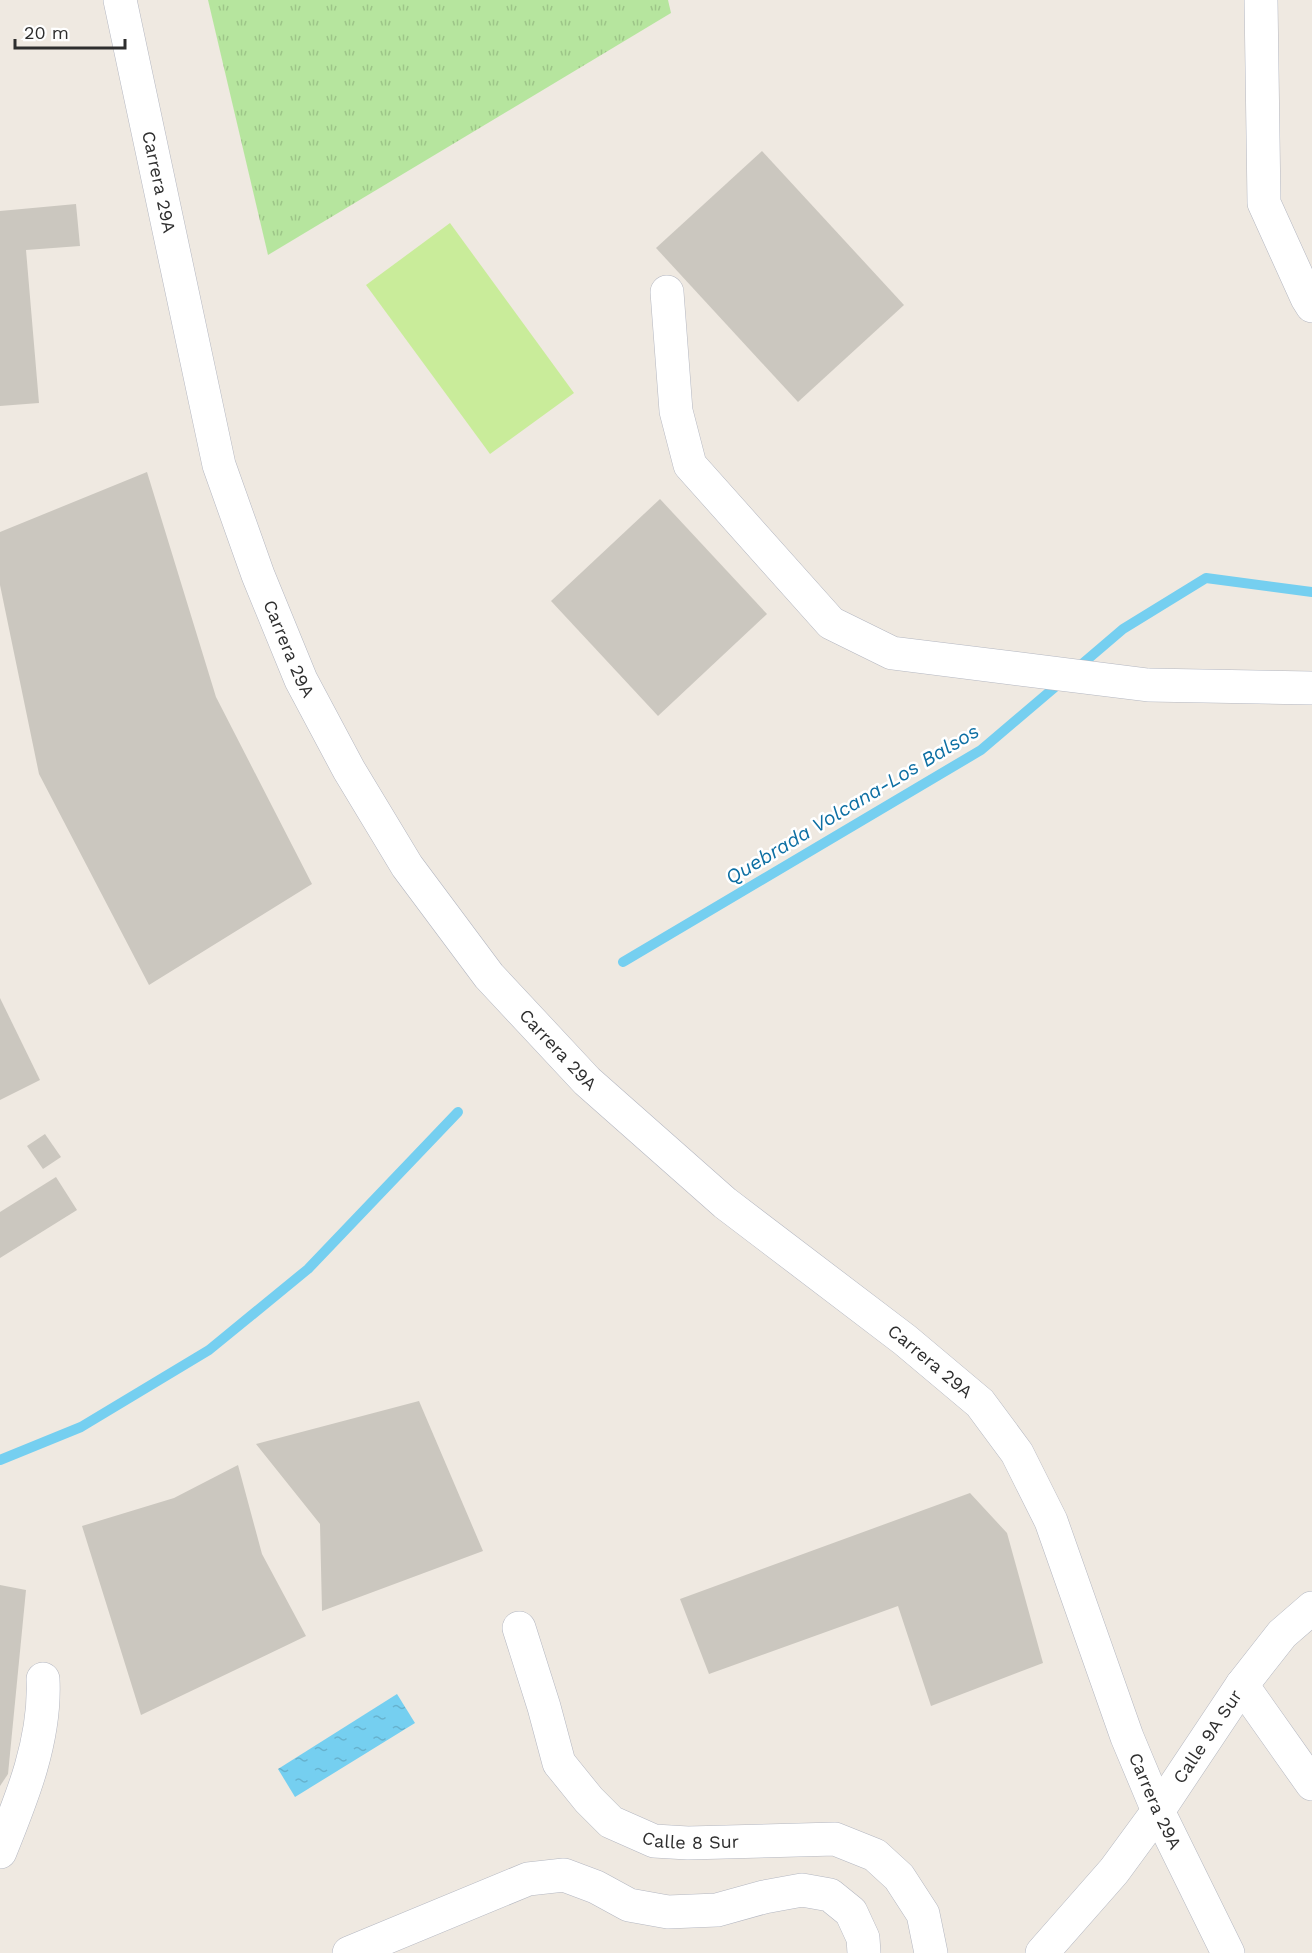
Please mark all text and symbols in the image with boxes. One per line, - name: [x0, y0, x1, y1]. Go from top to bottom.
- scale bar: [15, 12, 124, 50]
- text: 20 m: [24, 22, 69, 43]
- street label: Carrera 29A: [138, 129, 180, 235]
- street label: Carrera 29A: [259, 597, 319, 701]
- water label: Quebrada Volcana-Los Balsos: [721, 719, 983, 889]
- street label: Carrera 29A: [515, 1004, 601, 1095]
- street label: Carrera 29A: [884, 1320, 977, 1402]
- street label: Calle 9A Sur: [1168, 1685, 1246, 1787]
- street label: Carrera 29A: [1125, 1749, 1186, 1853]
- street label: Calle 8 Sur: [639, 1826, 739, 1853]

